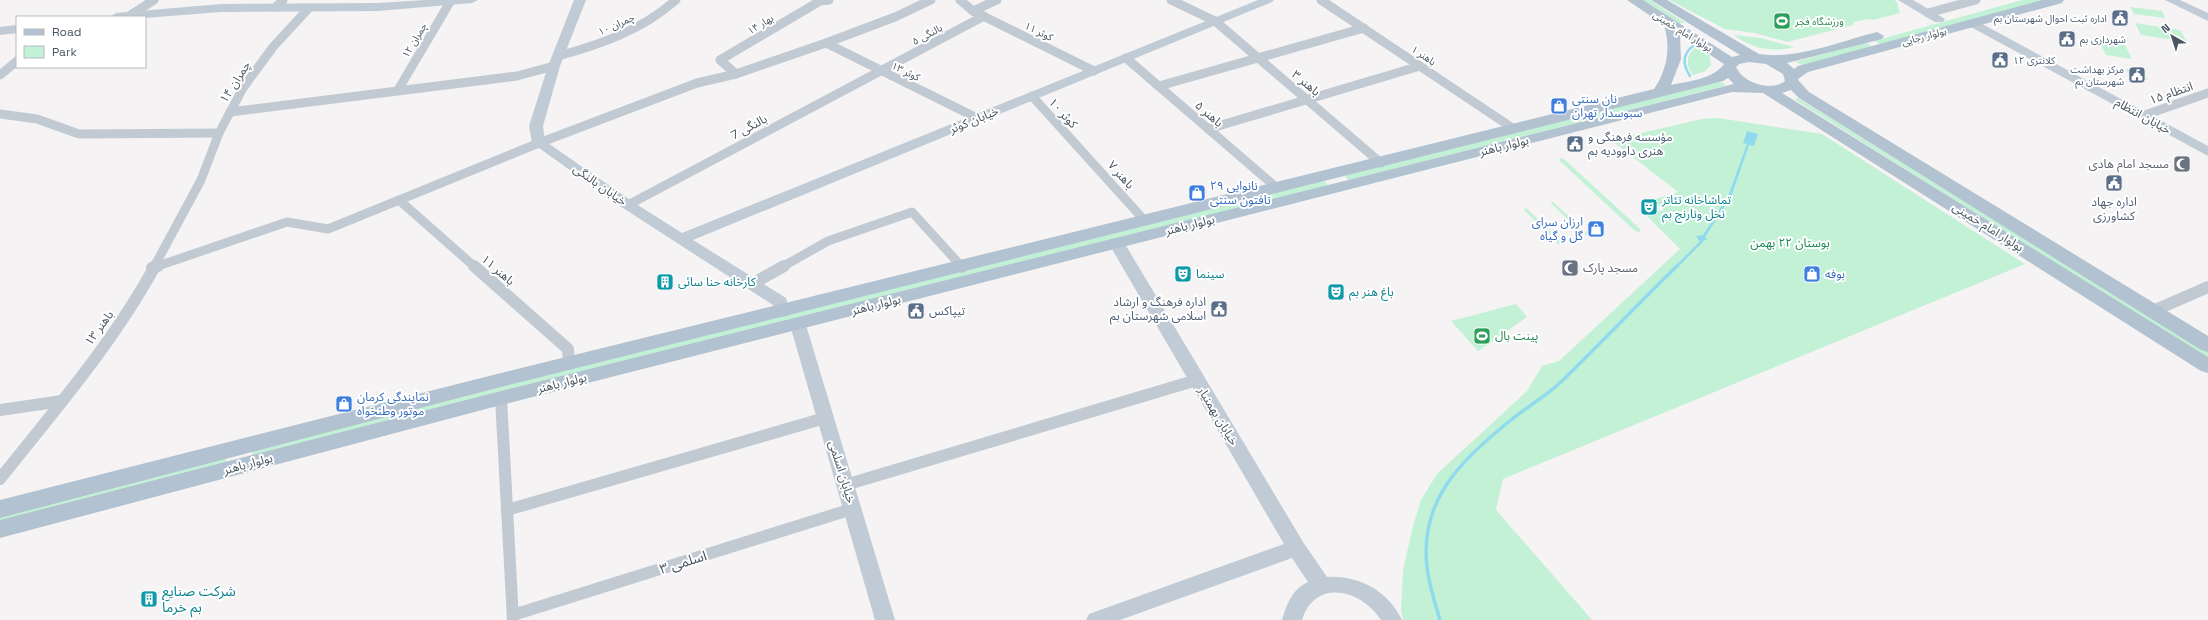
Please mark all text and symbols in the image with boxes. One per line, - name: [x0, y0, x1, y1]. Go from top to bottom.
- street label: بولوار امام خمینی: [1650, 8, 1715, 57]
- public building icon: اداره ثبت احوال شهرستان بم: [2110, 8, 2130, 28]
- street label: چمران ۱۰: [596, 11, 637, 38]
- street label: بهار ۱۴: [745, 11, 776, 37]
- sports icon: ورزشگاه فجر: [1772, 11, 1792, 31]
- place label: اداره ثبت احوال شهرستان بم: [1994, 12, 2107, 26]
- place label: ورزشگاه فجر: [1794, 15, 1844, 28]
- legend: [16, 16, 146, 68]
- north arrow: [2152, 16, 2192, 56]
- street label: کوثر ۱۱: [1023, 19, 1056, 44]
- street label: چمران ۱۲: [399, 20, 430, 60]
- text: N: [2158, 20, 2173, 36]
- street label: بالنگی ۵: [910, 21, 945, 48]
- text: Road: [52, 24, 81, 40]
- street label: بولوار رجایی: [1900, 24, 1948, 49]
- public building icon: شهرداری بم: [2057, 29, 2077, 49]
- place label: شهرداری بم: [2080, 33, 2126, 47]
- street label: باهنر ۱: [1409, 42, 1439, 69]
- text: Park: [52, 44, 77, 60]
- public building icon: کلانتری ۱۲: [1990, 50, 2010, 70]
- place label: کلانتری ۱۲: [2013, 54, 2056, 67]
- street label: چمران ۱۴: [216, 58, 254, 106]
- street label: کوثر ۱۳: [890, 59, 923, 84]
- place label: مرکز بهداشت شهرستان بم: [2070, 63, 2124, 89]
- public building icon: مرکز بهداشت شهرستان بم: [2127, 65, 2147, 85]
- street label: باهنر ۳: [1288, 66, 1324, 100]
- street label: انتظام ۱۵: [2147, 78, 2195, 109]
- place label: نان سنتی سبوسدار تهران: [1572, 91, 1643, 121]
- street label: کوثر ۱۰: [1045, 94, 1082, 132]
- street label: خیابان انتظام: [2112, 94, 2174, 139]
- shop icon: نان سنتی سبوسدار تهران: [1549, 96, 1569, 116]
- street label: باهنر ۵: [1192, 97, 1226, 131]
- street label: خیابان کوثر: [946, 103, 1001, 138]
- street label: بالنگی 7: [728, 111, 770, 143]
- place label: مؤسسه فرهنگی و هنری داوودیه بم: [1588, 129, 1673, 160]
- street label: بولوار باهنر: [1477, 132, 1530, 160]
- public building icon: مؤسسه فرهنگی و هنری داوودیه بم: [1565, 134, 1585, 154]
- mosque icon: مسجد امام هادی: [2172, 154, 2192, 174]
- place label: مسجد امام هادی: [2089, 156, 2169, 173]
- street label: باهنر ۷: [1104, 158, 1138, 192]
- street label: خیابان بالنگی: [570, 161, 630, 209]
- public building icon: اداره جهاد کشاورزی: [2104, 173, 2124, 193]
- place label: نانوایی ۲۹ تافتون سنتی: [1210, 178, 1271, 208]
- shop icon: نانوایی ۲۹ تافتون سنتی: [1187, 183, 1207, 203]
- place label: تماشاخانه تئاتر نخل ونارنج بم: [1661, 192, 1732, 223]
- place label: اداره جهاد کشاورزی: [2091, 194, 2137, 224]
- theatre icon: تماشاخانه تئاتر نخل ونارنج بم: [1639, 197, 1659, 217]
- street label: بولوار امام خمینی: [1949, 199, 2027, 256]
- street label: بولوار باهنر: [1163, 211, 1216, 239]
- place label: ارزان سرای گل و گیاه: [1532, 214, 1584, 244]
- shop icon: ارزان سرای گل و گیاه: [1586, 219, 1606, 239]
- park label: بوستان ۲۲ بهمن: [1750, 235, 1830, 251]
- street label: باهنر ۱۱: [478, 251, 518, 289]
- mosque icon: مسجد پارک: [1560, 258, 1580, 278]
- place label: مسجد پارک: [1583, 260, 1638, 276]
- theatre icon: سینما: [1173, 264, 1193, 284]
- shop icon: بوفه: [1802, 264, 1822, 284]
- place label: سینما: [1196, 266, 1224, 282]
- place label: بوفه: [1825, 266, 1845, 282]
- building icon: کارخانه حنا سائی: [655, 272, 675, 292]
- place label: کارخانه حنا سائی: [678, 274, 757, 290]
- theatre icon: باغ هنر بم: [1326, 282, 1346, 302]
- place label: باغ هنر بم: [1349, 284, 1394, 301]
- street label: بولوار باهنر: [849, 291, 902, 319]
- place label: اداره فرهنگ و ارشاد اسلامی شهرستان بم: [1110, 294, 1206, 325]
- public building icon: اداره فرهنگ و ارشاد اسلامی شهرستان بم: [1209, 299, 1229, 319]
- public building icon: تیپاکس: [906, 301, 926, 321]
- place label: تیپاکس: [929, 303, 966, 319]
- street label: باهنر ۱۳: [81, 307, 117, 349]
- sports icon: پینت بال: [1472, 326, 1492, 346]
- place label: پینت بال: [1495, 328, 1538, 344]
- street label: بولوار باهنر: [535, 369, 588, 397]
- street label: خیابان بهمنیار: [1194, 383, 1242, 448]
- place label: نمایندگی کرمان موتور وطنخواه: [357, 389, 429, 419]
- shop icon: نمایندگی کرمان موتور وطنخواه: [334, 394, 354, 414]
- street label: خیابان اسلمی: [825, 439, 859, 505]
- street label: بولوار باهنر: [221, 450, 274, 479]
- street label: اسلمی ۳: [657, 546, 709, 578]
- place label: شرکت صنایع بم خرما: [162, 582, 236, 618]
- building icon: شرکت صنایع بم خرما: [139, 589, 159, 609]

